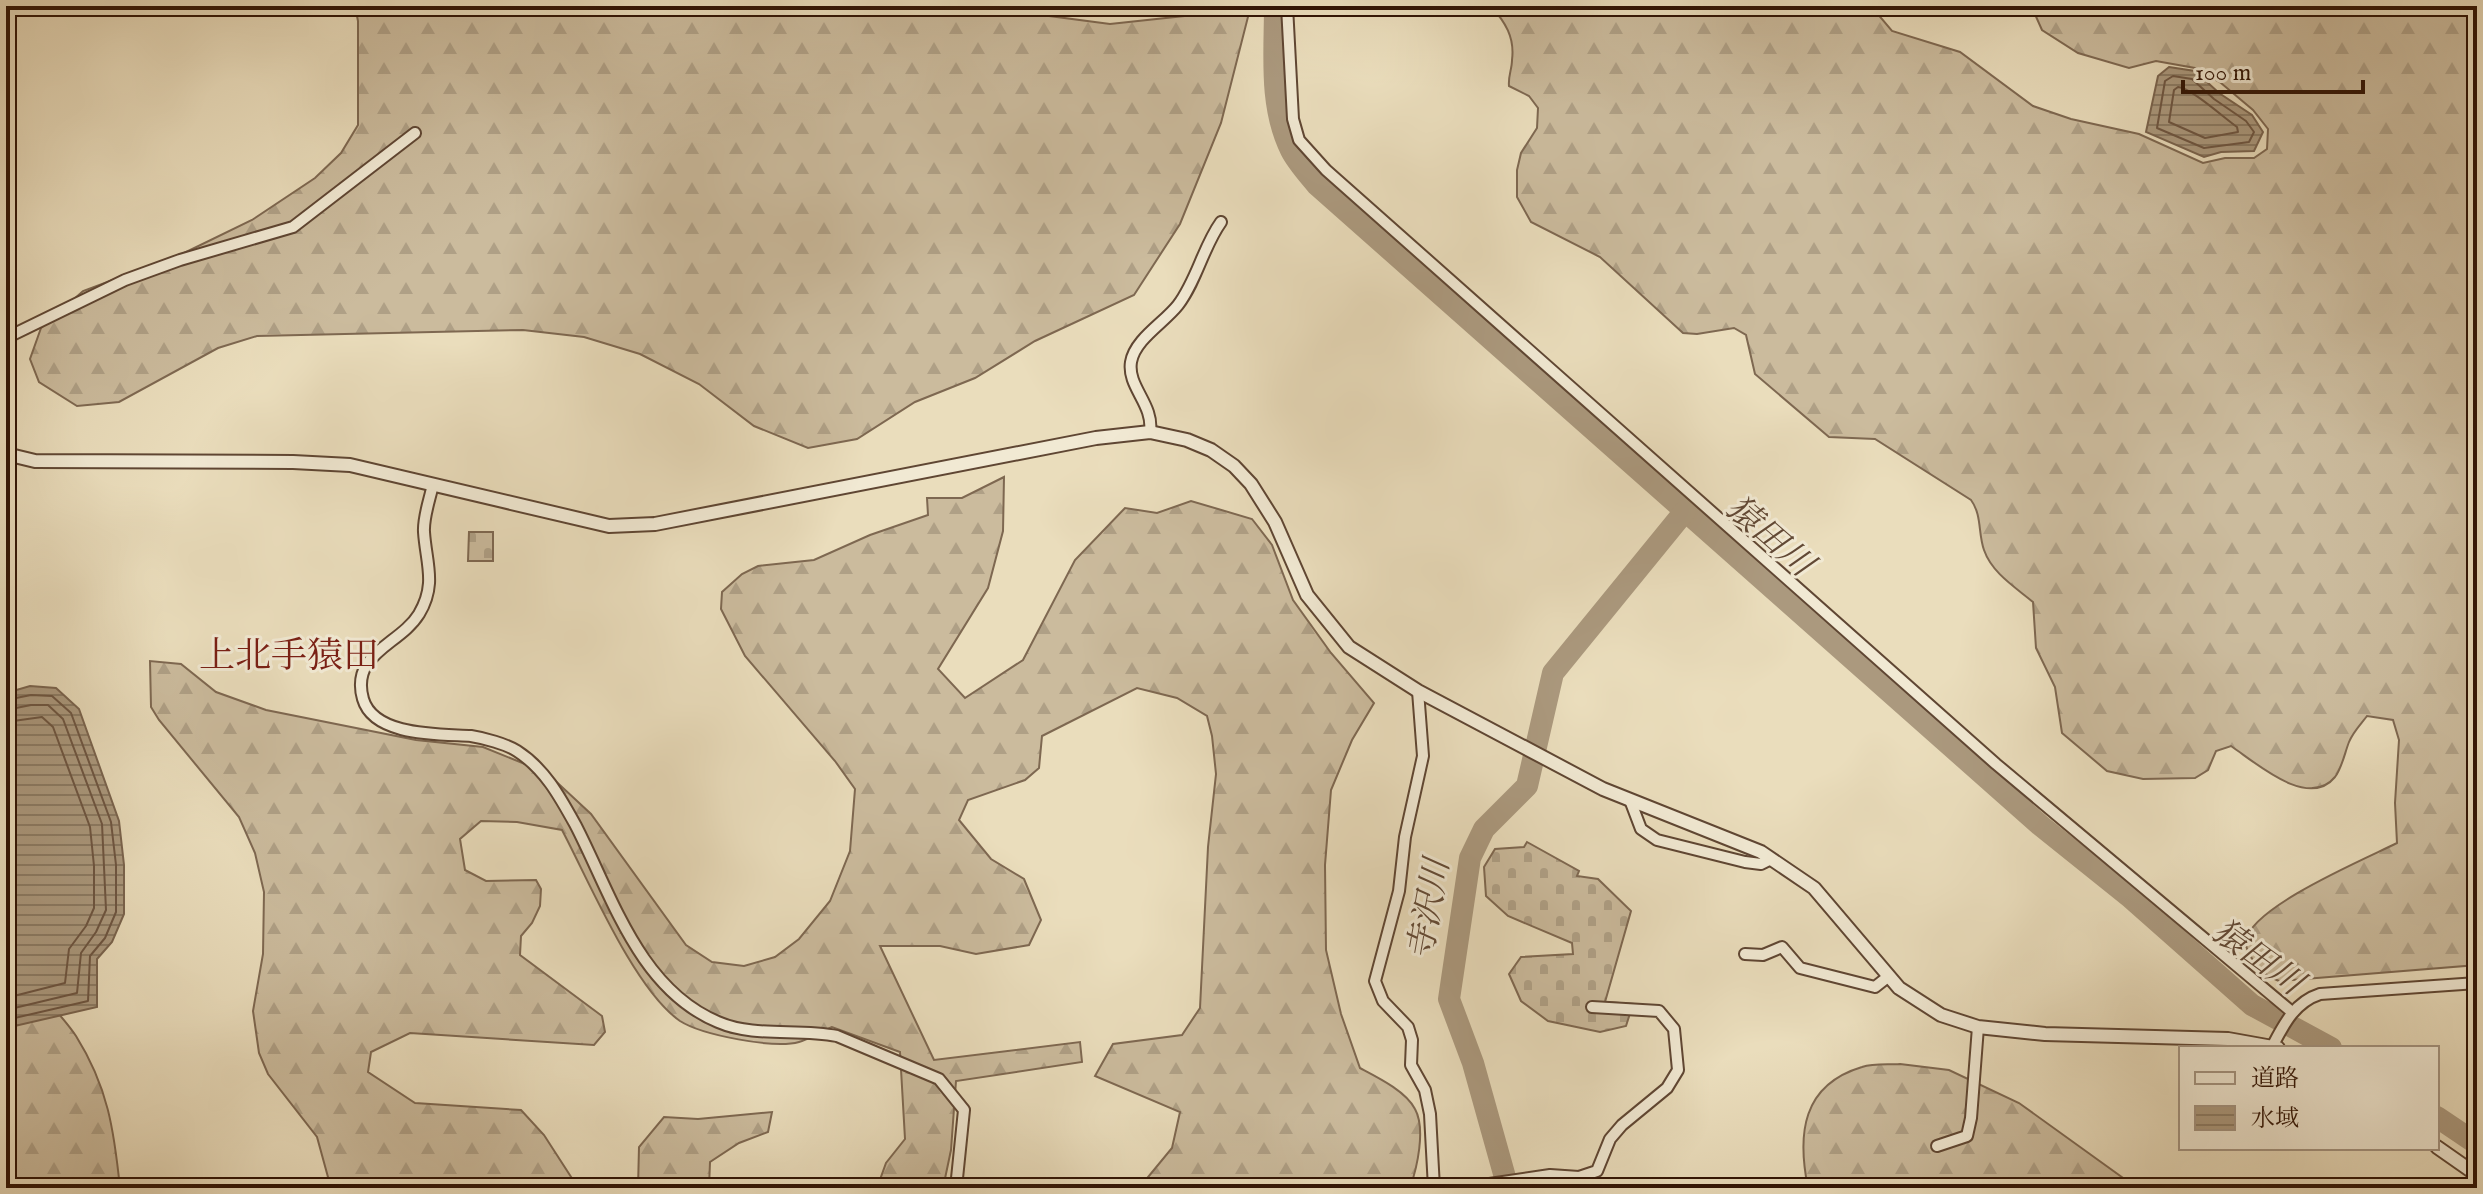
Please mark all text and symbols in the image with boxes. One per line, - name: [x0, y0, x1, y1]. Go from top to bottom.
- scale bar: [2183, 44, 2363, 94]
- text: 100 m: [2195, 58, 2251, 89]
- water label: 猿田川: [1716, 487, 1825, 589]
- district label: 上北手猿田: [199, 634, 379, 680]
- water label: 寺沢川: [1400, 852, 1461, 964]
- water label: 猿田川: [2203, 911, 2314, 1008]
- legend: [2179, 1046, 2439, 1150]
- text: 道路: [2251, 1064, 2299, 1095]
- text: 水域: [2251, 1104, 2299, 1135]

